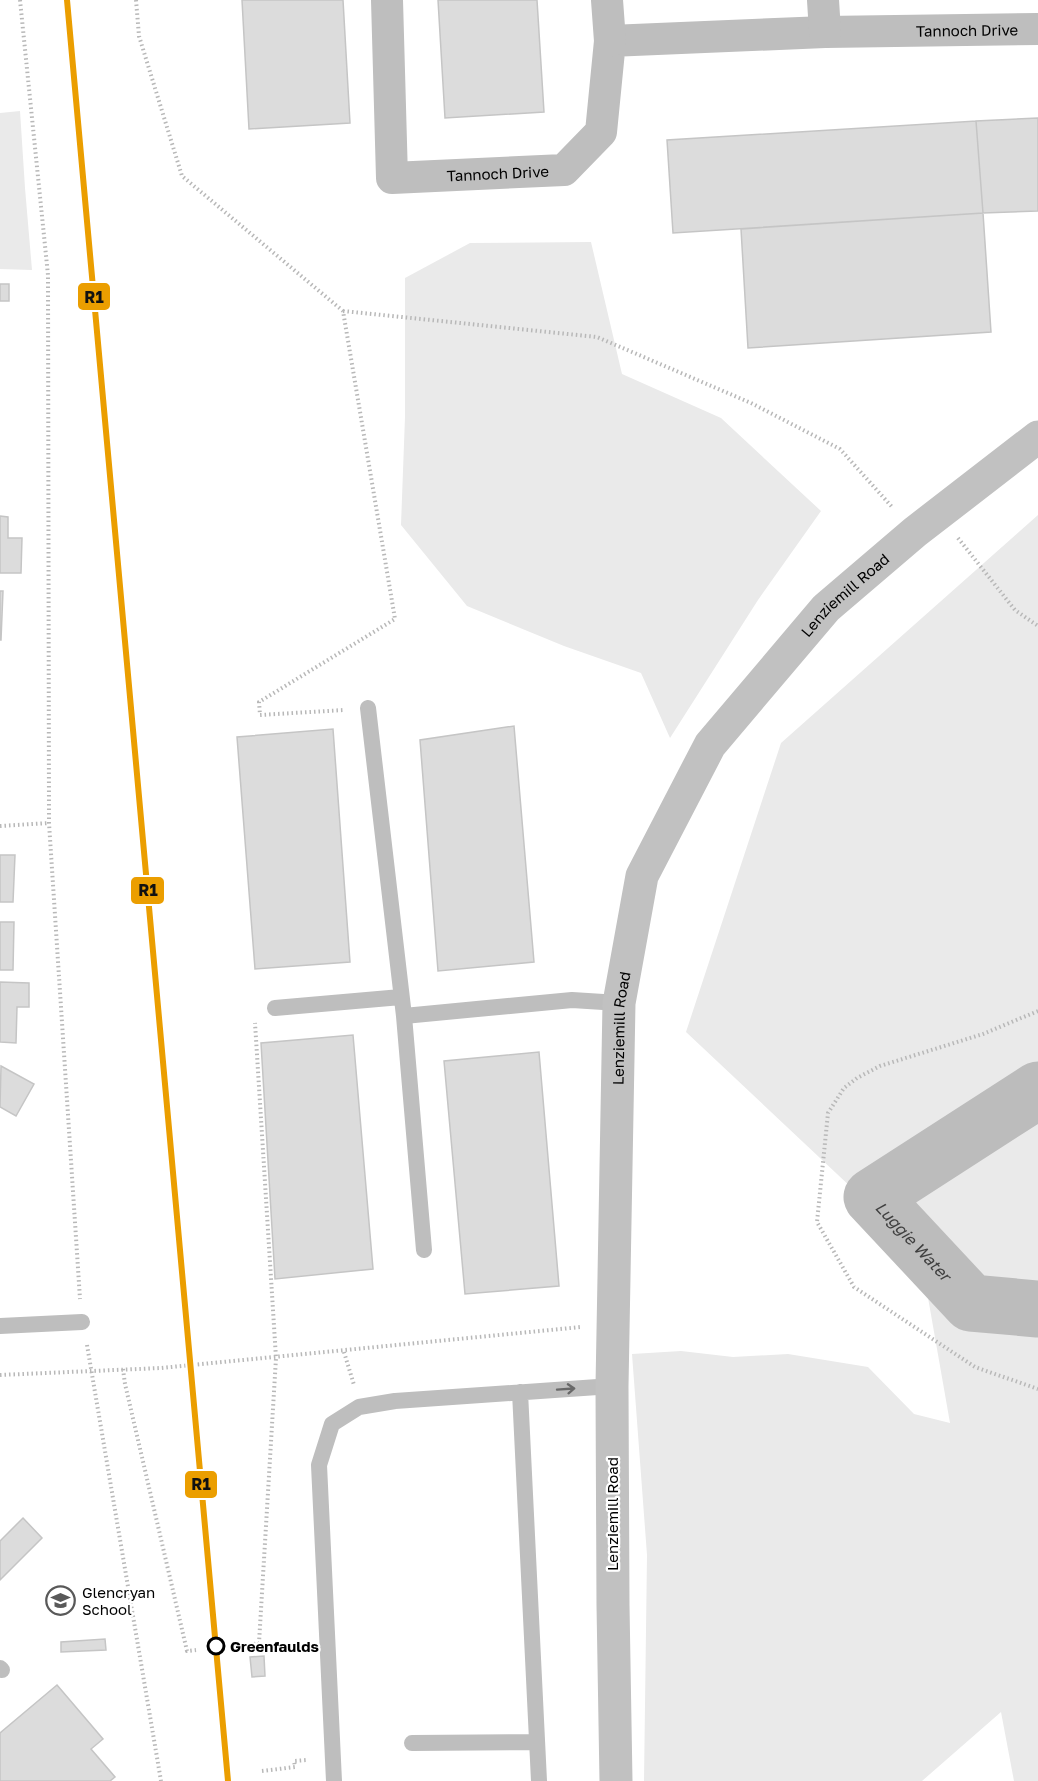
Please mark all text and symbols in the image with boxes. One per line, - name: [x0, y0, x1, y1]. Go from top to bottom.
- street label: Tannoch Drive: [916, 20, 1019, 40]
- street label: Tannoch Drive: [446, 162, 550, 184]
- line badge: R1: [77, 282, 111, 311]
- text: R1: [84, 287, 104, 307]
- street label: Lenziemill Road: [797, 549, 893, 640]
- line badge: R1: [130, 876, 165, 905]
- text: R1: [138, 880, 158, 900]
- street label: Lenziemill Road: [608, 970, 634, 1085]
- water label: Luggie Water: [871, 1197, 957, 1287]
- one-way arrow: [555, 1383, 575, 1394]
- street label: Lenziemill Road: [603, 1457, 621, 1571]
- line badge: R1: [184, 1470, 218, 1499]
- text: R1: [191, 1474, 211, 1494]
- place label: Glencryan School: [82, 1583, 155, 1618]
- school or university icon: Glencryan School: [45, 1585, 77, 1617]
- marker: Greenfaulds: [207, 1637, 225, 1655]
- place label: Greenfaulds: [230, 1637, 319, 1655]

